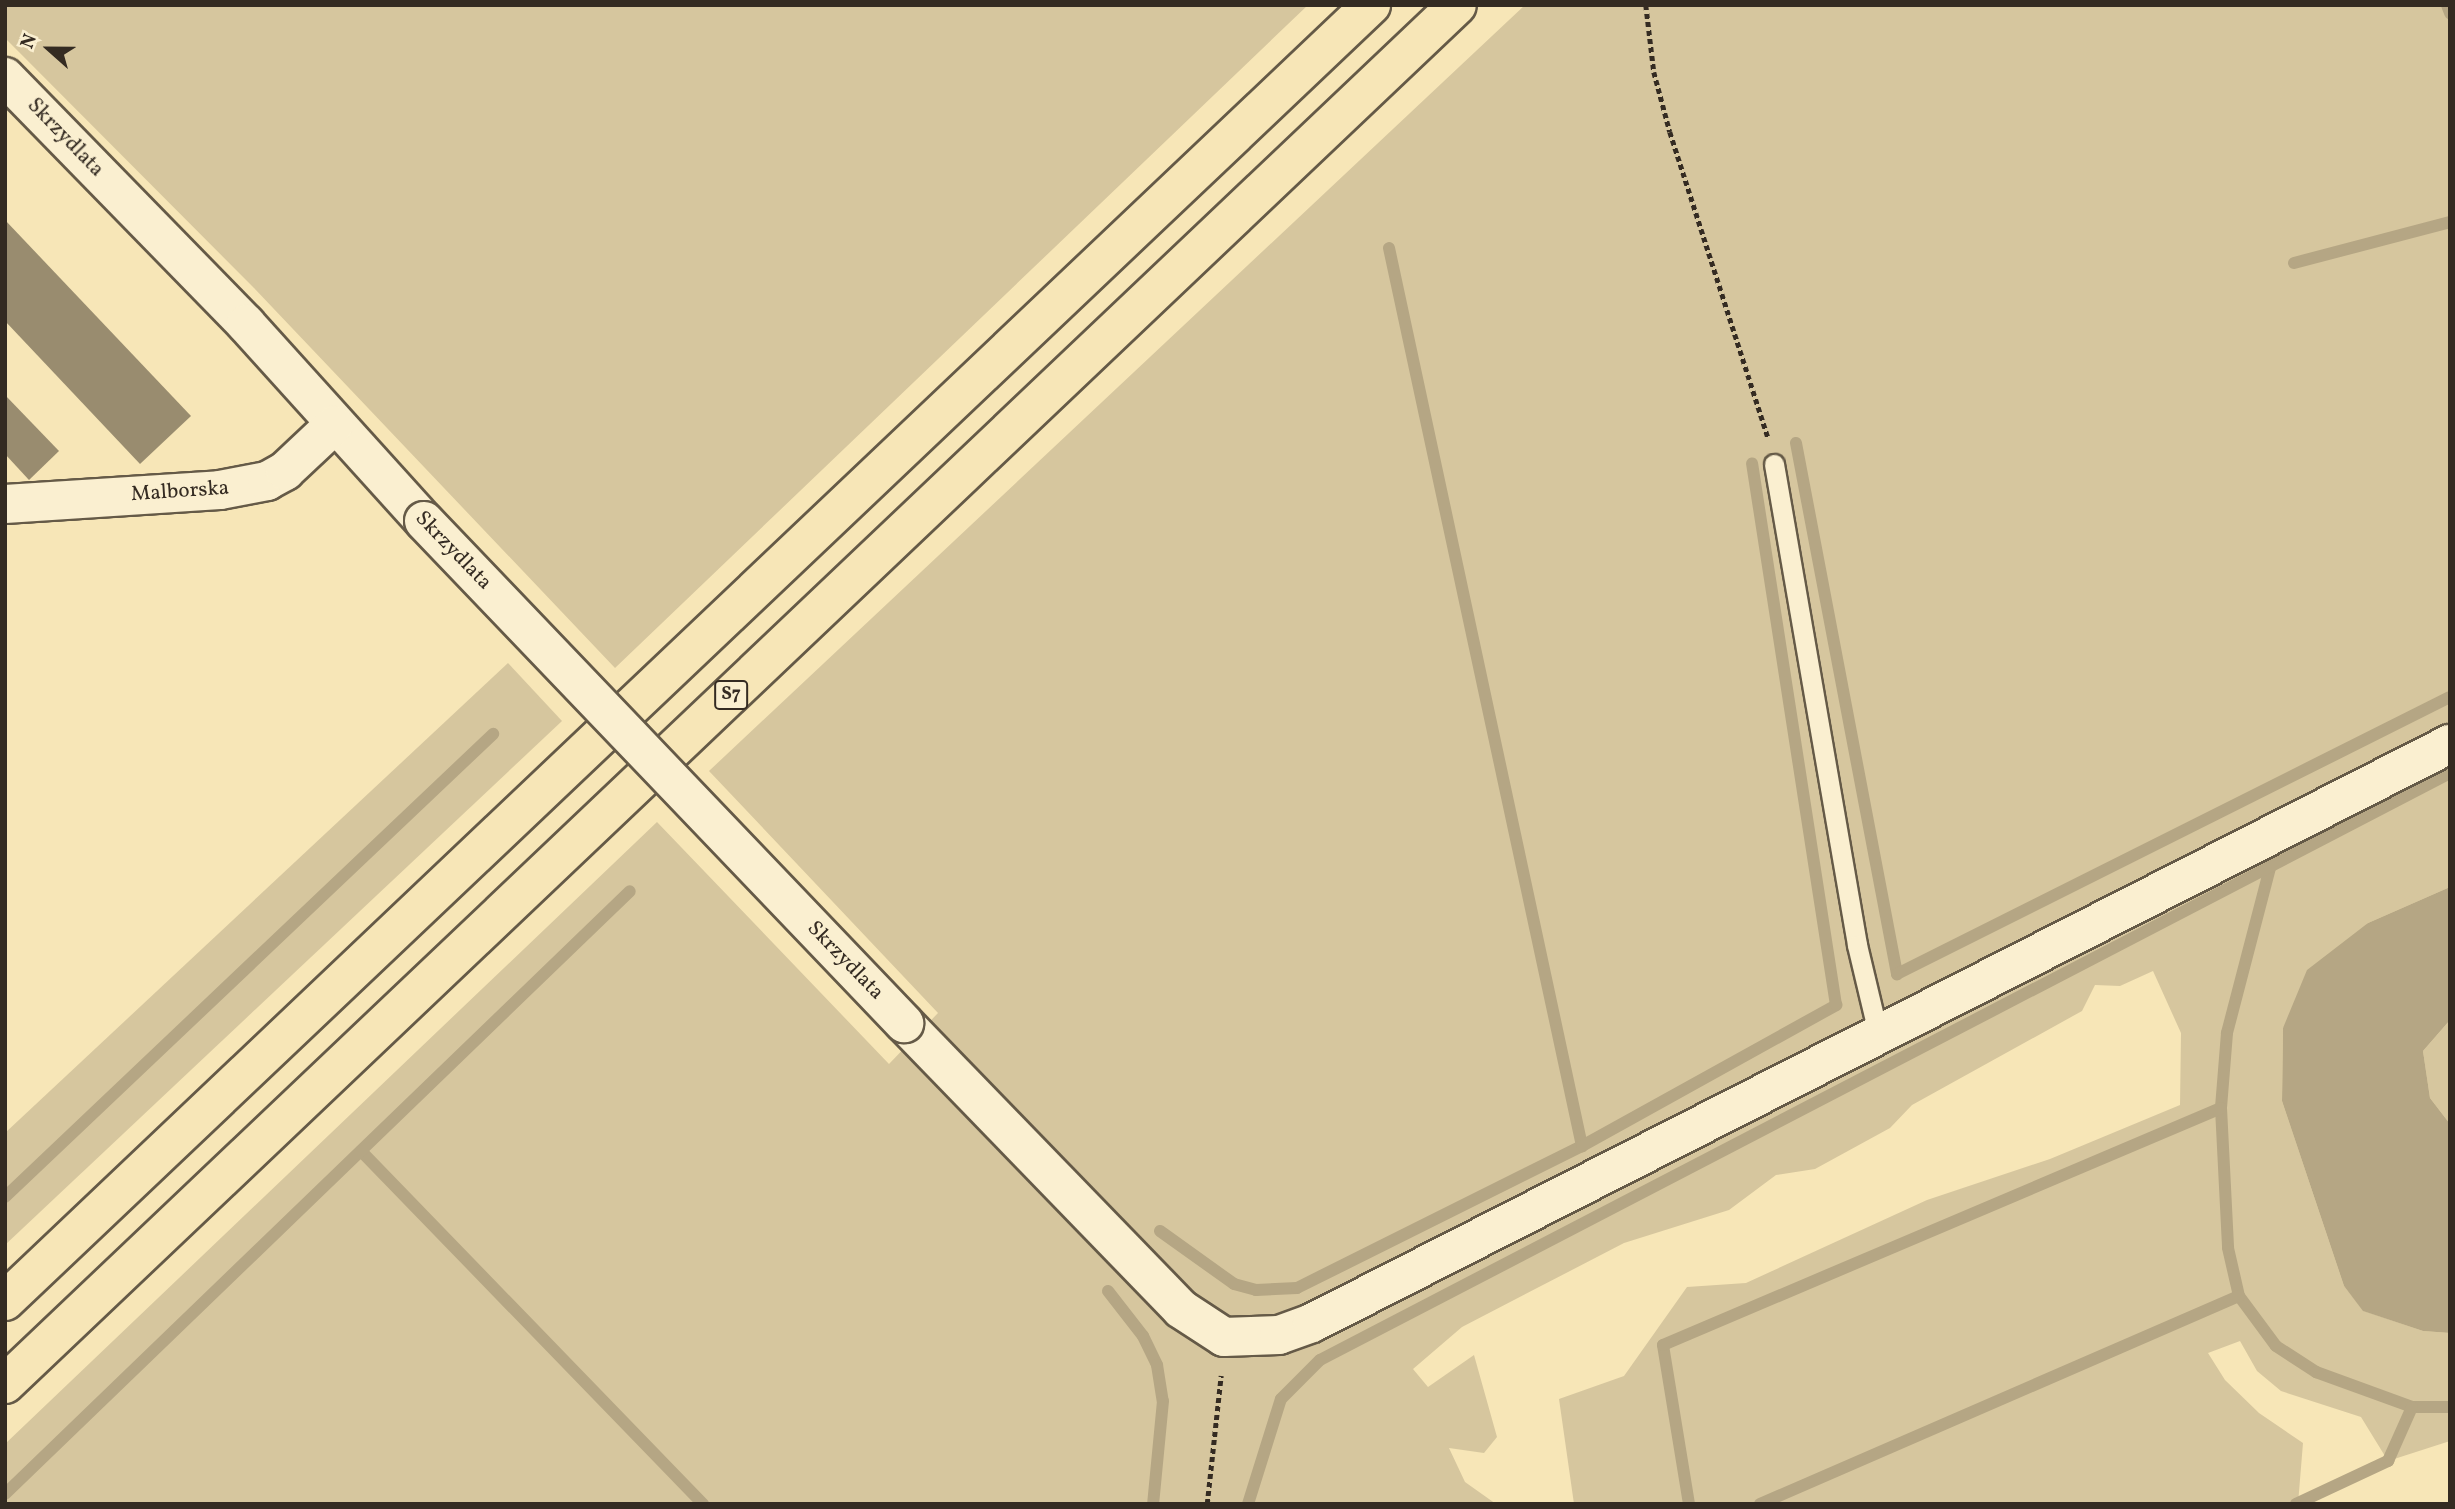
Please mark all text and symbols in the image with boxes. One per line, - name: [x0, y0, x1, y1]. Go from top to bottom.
- north arrow: [14, 14, 84, 84]
- text: N: [15, 30, 44, 53]
- street label: Skrzydlata: [21, 93, 109, 183]
- street label: Malborska: [130, 476, 230, 508]
- street label: Skrzydlata: [409, 506, 497, 596]
- road number: S7: [714, 680, 748, 710]
- street label: Skrzydlata: [801, 916, 889, 1006]

